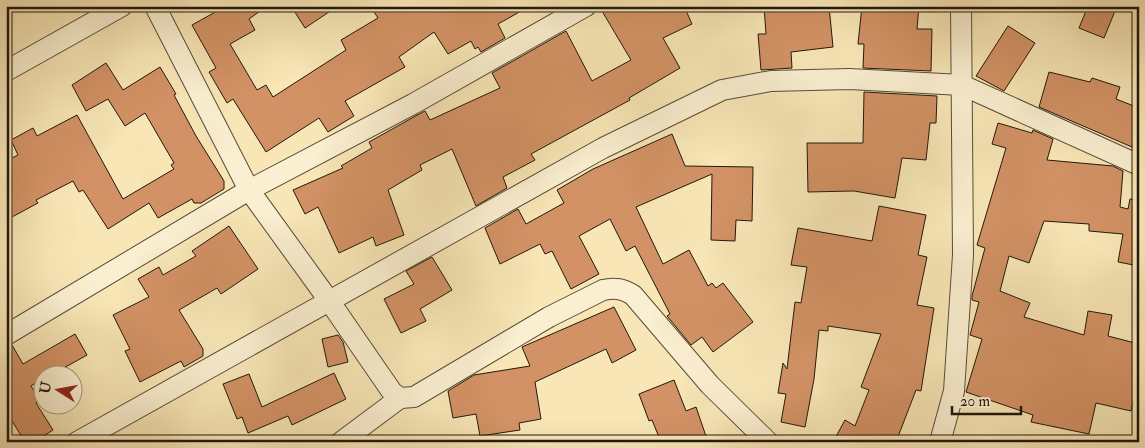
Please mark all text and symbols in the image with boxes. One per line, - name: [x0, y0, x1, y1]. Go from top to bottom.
- north arrow: [32, 366, 82, 416]
- text: U: [36, 380, 55, 395]
- scale bar: [952, 383, 1021, 415]
- text: 20 m: [960, 392, 990, 411]

